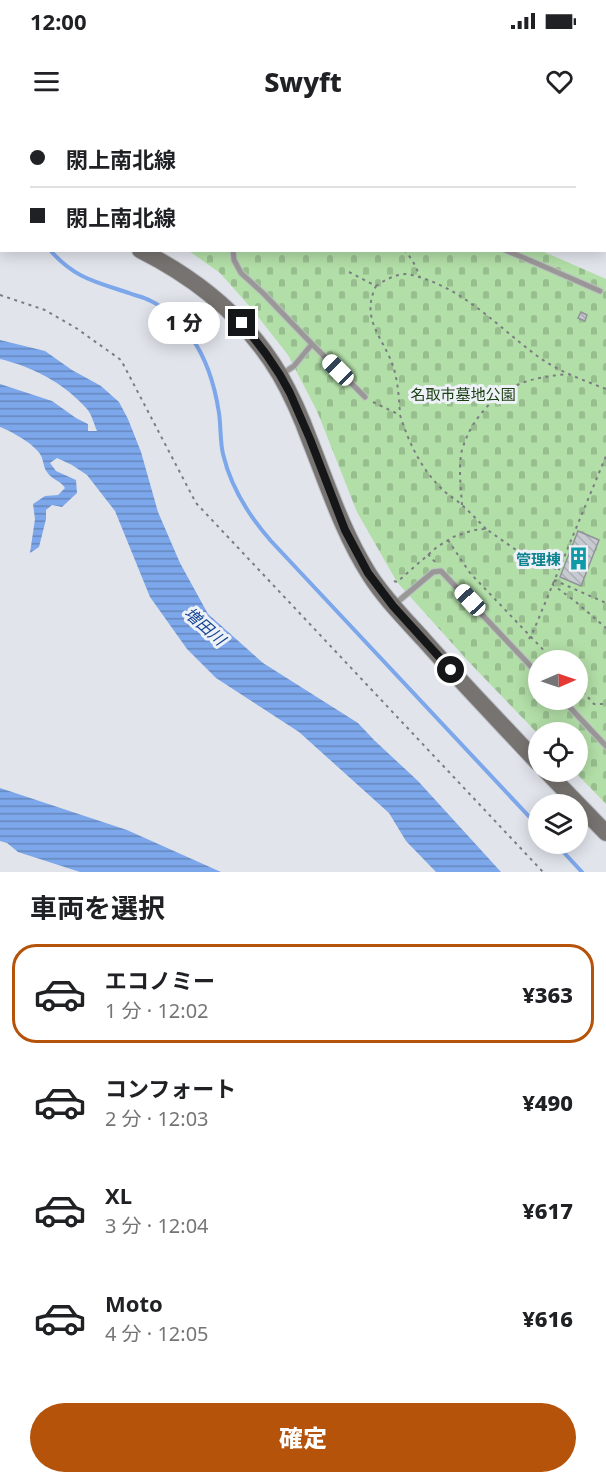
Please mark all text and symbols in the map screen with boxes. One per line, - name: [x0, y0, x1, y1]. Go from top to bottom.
- text: 12:00: [30, 6, 87, 36]
- text: Swyft: [264, 63, 342, 100]
- icon: menu: [30, 65, 63, 98]
- icon: heart: [543, 65, 576, 98]
- text: 閖上南北線: [66, 144, 176, 174]
- text: 閖上南北線: [66, 202, 176, 232]
- callout: 1 分: [149, 302, 221, 344]
- text: 1 分: [166, 309, 202, 336]
- route end: [228, 309, 255, 336]
- car: [319, 351, 357, 389]
- park label: 名取市墓地公園: [410, 384, 516, 404]
- building icon: 管理棟: [566, 546, 592, 572]
- place label: 管理棟: [516, 549, 561, 569]
- car: [451, 581, 489, 619]
- water label: 増田川: [180, 602, 232, 651]
- north arrow: [528, 650, 588, 710]
- map controls: [528, 650, 588, 854]
- route start: [437, 656, 464, 683]
- button: locate: [528, 722, 588, 782]
- button: layers: [528, 794, 588, 854]
- text: 車両を選択: [30, 889, 165, 926]
- text: エコノミー: [105, 965, 215, 995]
- icon: car: [33, 967, 87, 1021]
- text: ¥363: [522, 979, 573, 1009]
- text: 1 分 · 12:02: [105, 997, 209, 1024]
- text: コンフォート: [105, 1073, 236, 1103]
- icon: car: [33, 1075, 87, 1129]
- text: ¥490: [522, 1087, 573, 1117]
- text: 2 分 · 12:03: [105, 1105, 209, 1132]
- text: XL: [105, 1180, 132, 1210]
- icon: car: [33, 1183, 87, 1237]
- text: ¥617: [522, 1195, 573, 1225]
- text: 3 分 · 12:04: [105, 1212, 209, 1239]
- text: Moto: [105, 1288, 163, 1318]
- icon: car: [33, 1291, 87, 1345]
- text: ¥616: [522, 1303, 573, 1333]
- text: 4 分 · 12:05: [105, 1320, 209, 1347]
- button: 確定: [30, 1403, 576, 1472]

